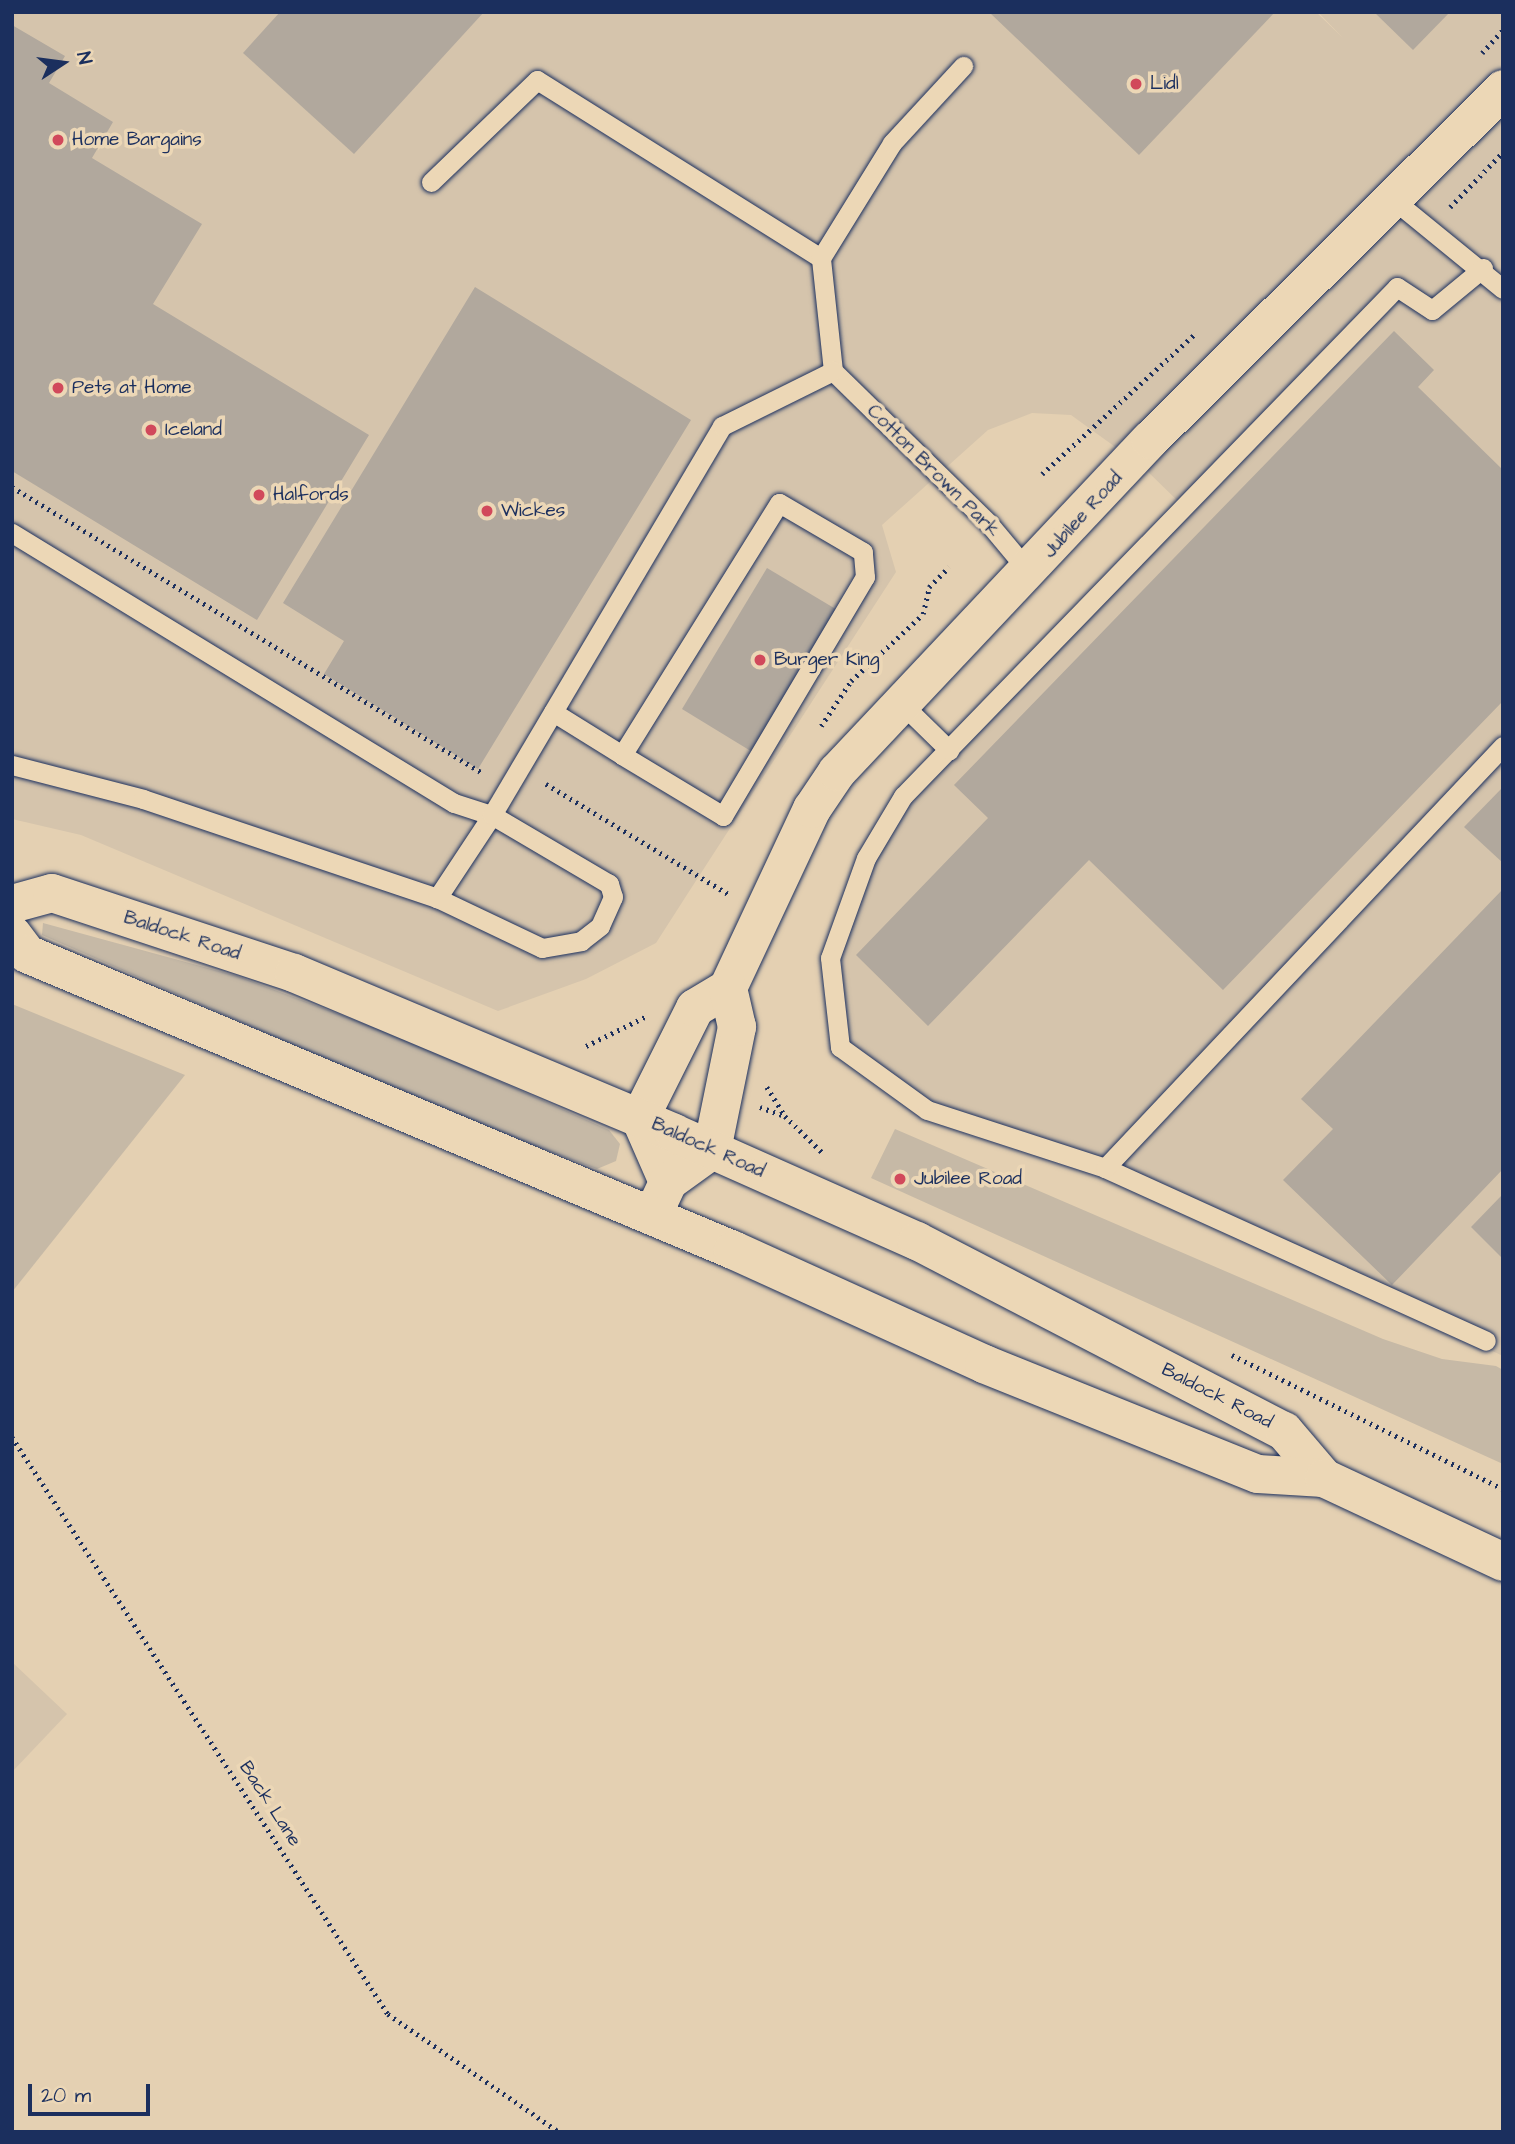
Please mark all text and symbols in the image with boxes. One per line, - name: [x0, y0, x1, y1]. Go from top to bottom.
- north arrow: [28, 28, 98, 98]
- text: N: [69, 49, 98, 67]
- place label: Lidl: [1150, 73, 1179, 95]
- marker: Lidl: [1128, 76, 1144, 92]
- place label: Home Bargains: [72, 129, 202, 151]
- marker: Home Bargains: [50, 132, 66, 148]
- place label: Pets at Home: [72, 377, 191, 399]
- marker: Pets at Home: [50, 380, 66, 396]
- street label: Cotton Brown Park: [862, 400, 1004, 542]
- place label: Iceland: [165, 419, 222, 441]
- marker: Iceland: [143, 422, 159, 438]
- street label: Jubilee Road: [1038, 467, 1128, 563]
- place label: Halfords: [273, 484, 349, 506]
- marker: Halfords: [251, 487, 267, 503]
- place label: Wickes: [501, 500, 565, 522]
- marker: Wickes: [479, 503, 495, 519]
- place label: Burger King: [774, 649, 879, 671]
- marker: Burger King: [752, 652, 768, 668]
- street label: Baldock Road: [121, 906, 243, 966]
- street label: Baldock Road: [648, 1113, 768, 1183]
- place label: Jubilee Road: [914, 1168, 1022, 1190]
- marker: Jubilee Road: [892, 1171, 908, 1187]
- street label: Baldock Road: [1158, 1358, 1276, 1434]
- street label: Back Lane: [234, 1757, 306, 1851]
- scale bar: [32, 2070, 154, 2114]
- text: 20 m: [41, 2081, 91, 2110]

